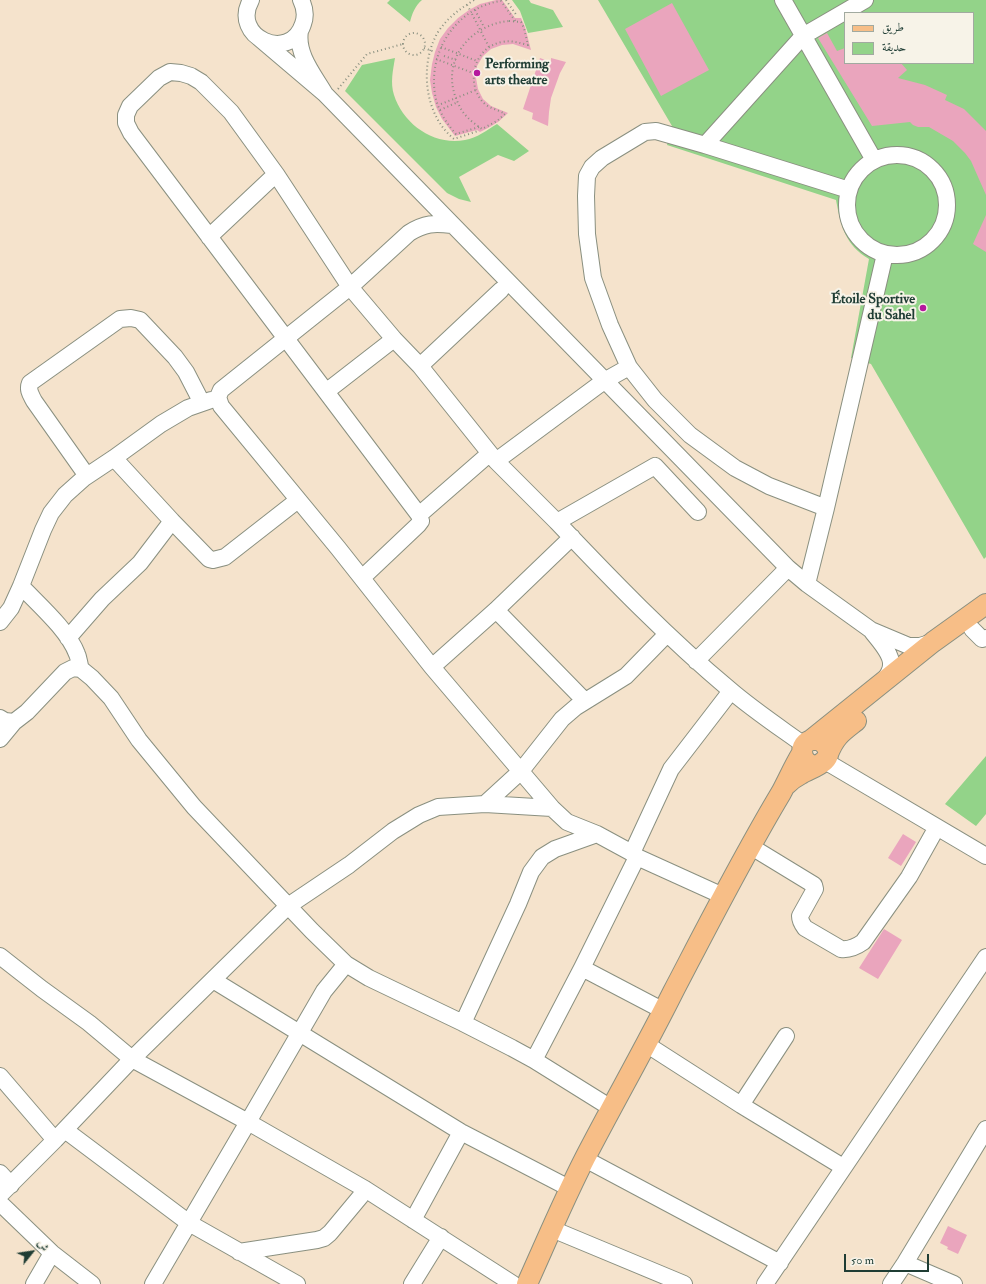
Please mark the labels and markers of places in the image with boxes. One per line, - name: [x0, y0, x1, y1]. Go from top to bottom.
- place label: Performing arts theatre: [485, 57, 549, 90]
- marker: Performing arts theatre: [472, 68, 482, 78]
- place label: Étoile Sportive du Sahel: [831, 292, 915, 324]
- marker: Étoile Sportive du Sahel: [918, 303, 928, 313]

